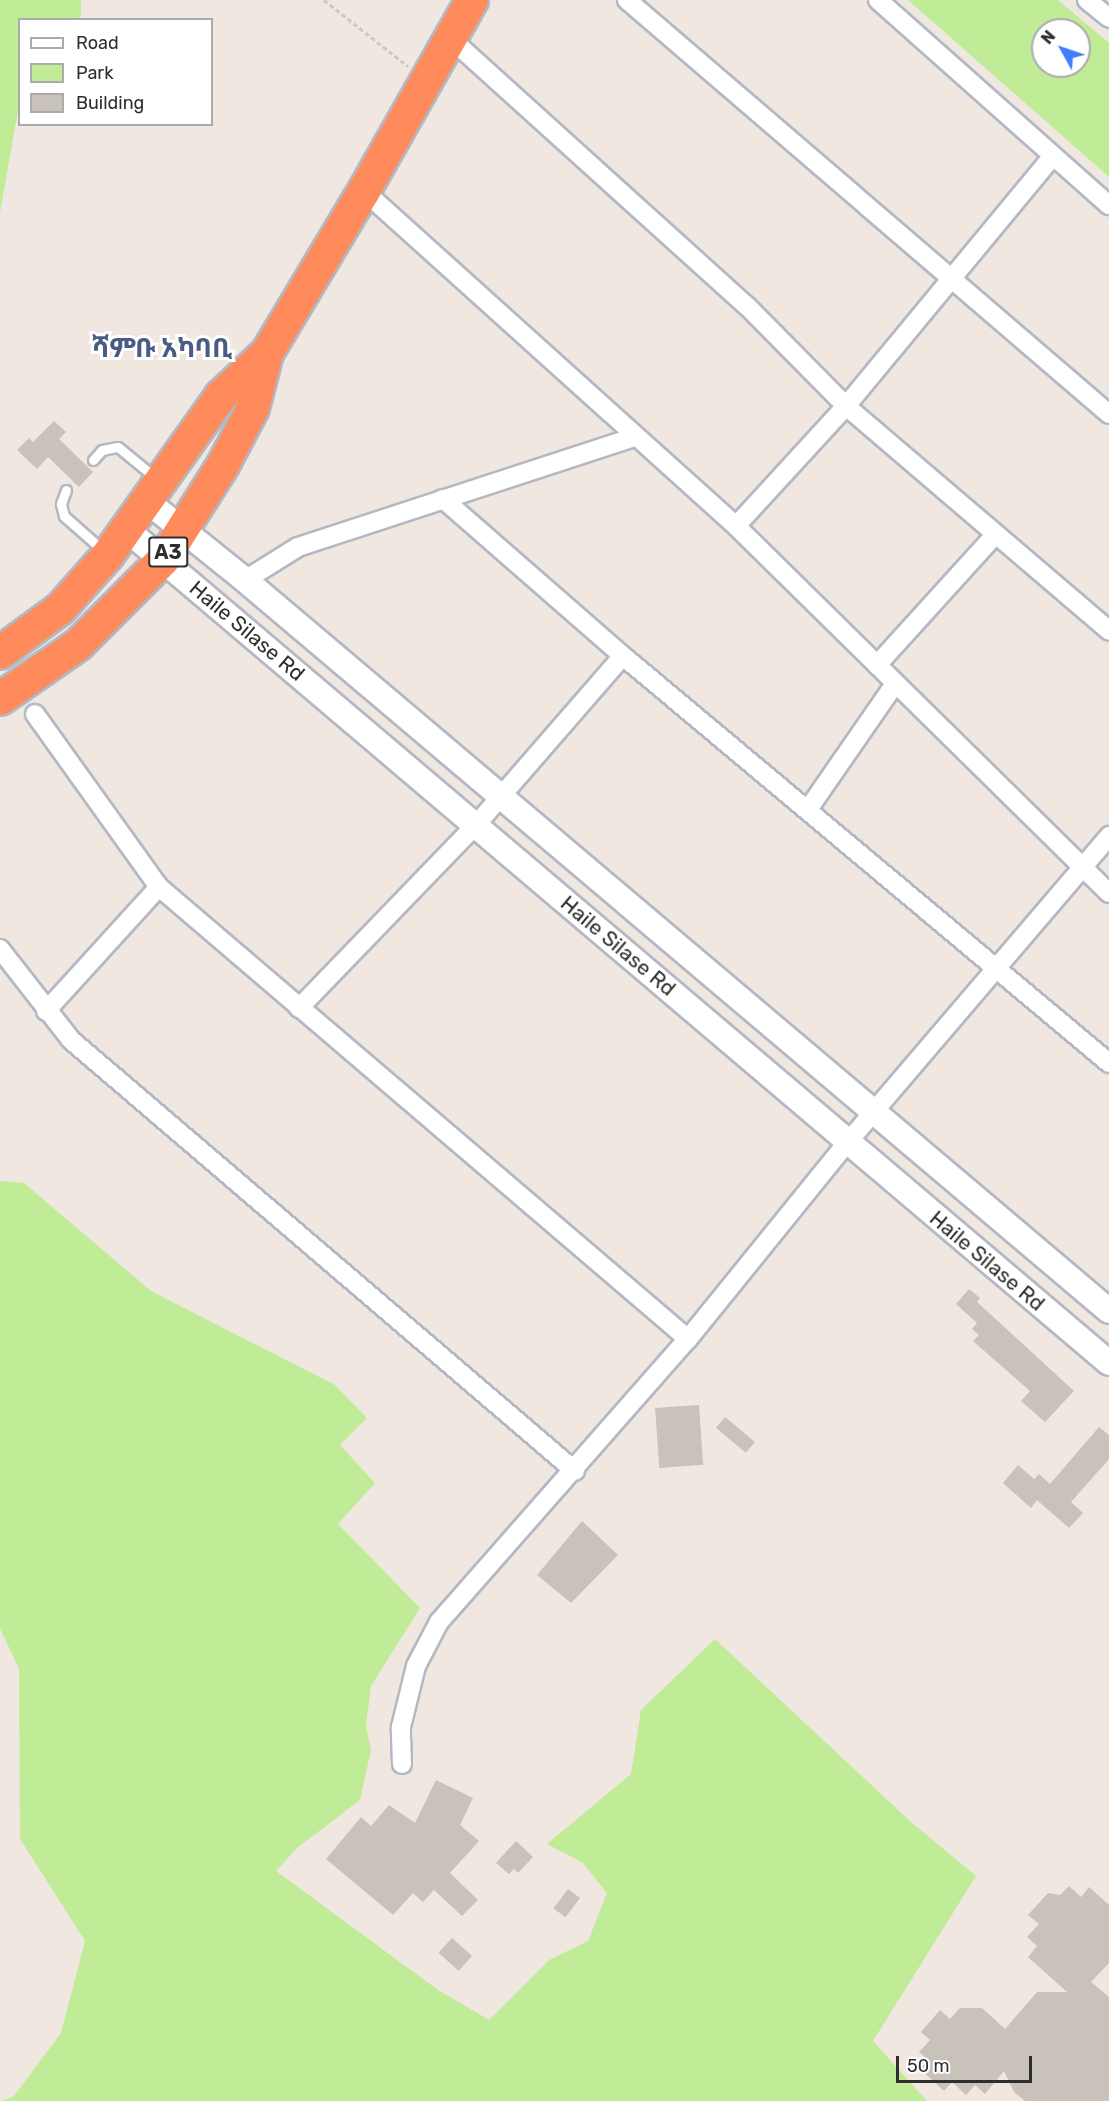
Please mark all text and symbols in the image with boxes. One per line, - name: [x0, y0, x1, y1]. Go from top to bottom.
- legend: [18, 18, 213, 126]
- north arrow: [1031, 18, 1091, 78]
- text: N: [1037, 27, 1059, 48]
- text: Road: [76, 32, 119, 54]
- text: Park: [76, 62, 113, 84]
- text: Building: [76, 92, 144, 114]
- district label: ሻምቡ አካባቢ: [92, 333, 232, 365]
- road number: A3: [147, 535, 189, 569]
- street label: Haile Silase Rd: [184, 576, 310, 686]
- street label: Haile Silase Rd: [555, 891, 681, 1001]
- street label: Haile Silase Rd: [924, 1206, 1050, 1316]
- scale bar: [899, 2044, 1036, 2082]
- text: 50 m: [907, 2055, 950, 2077]

